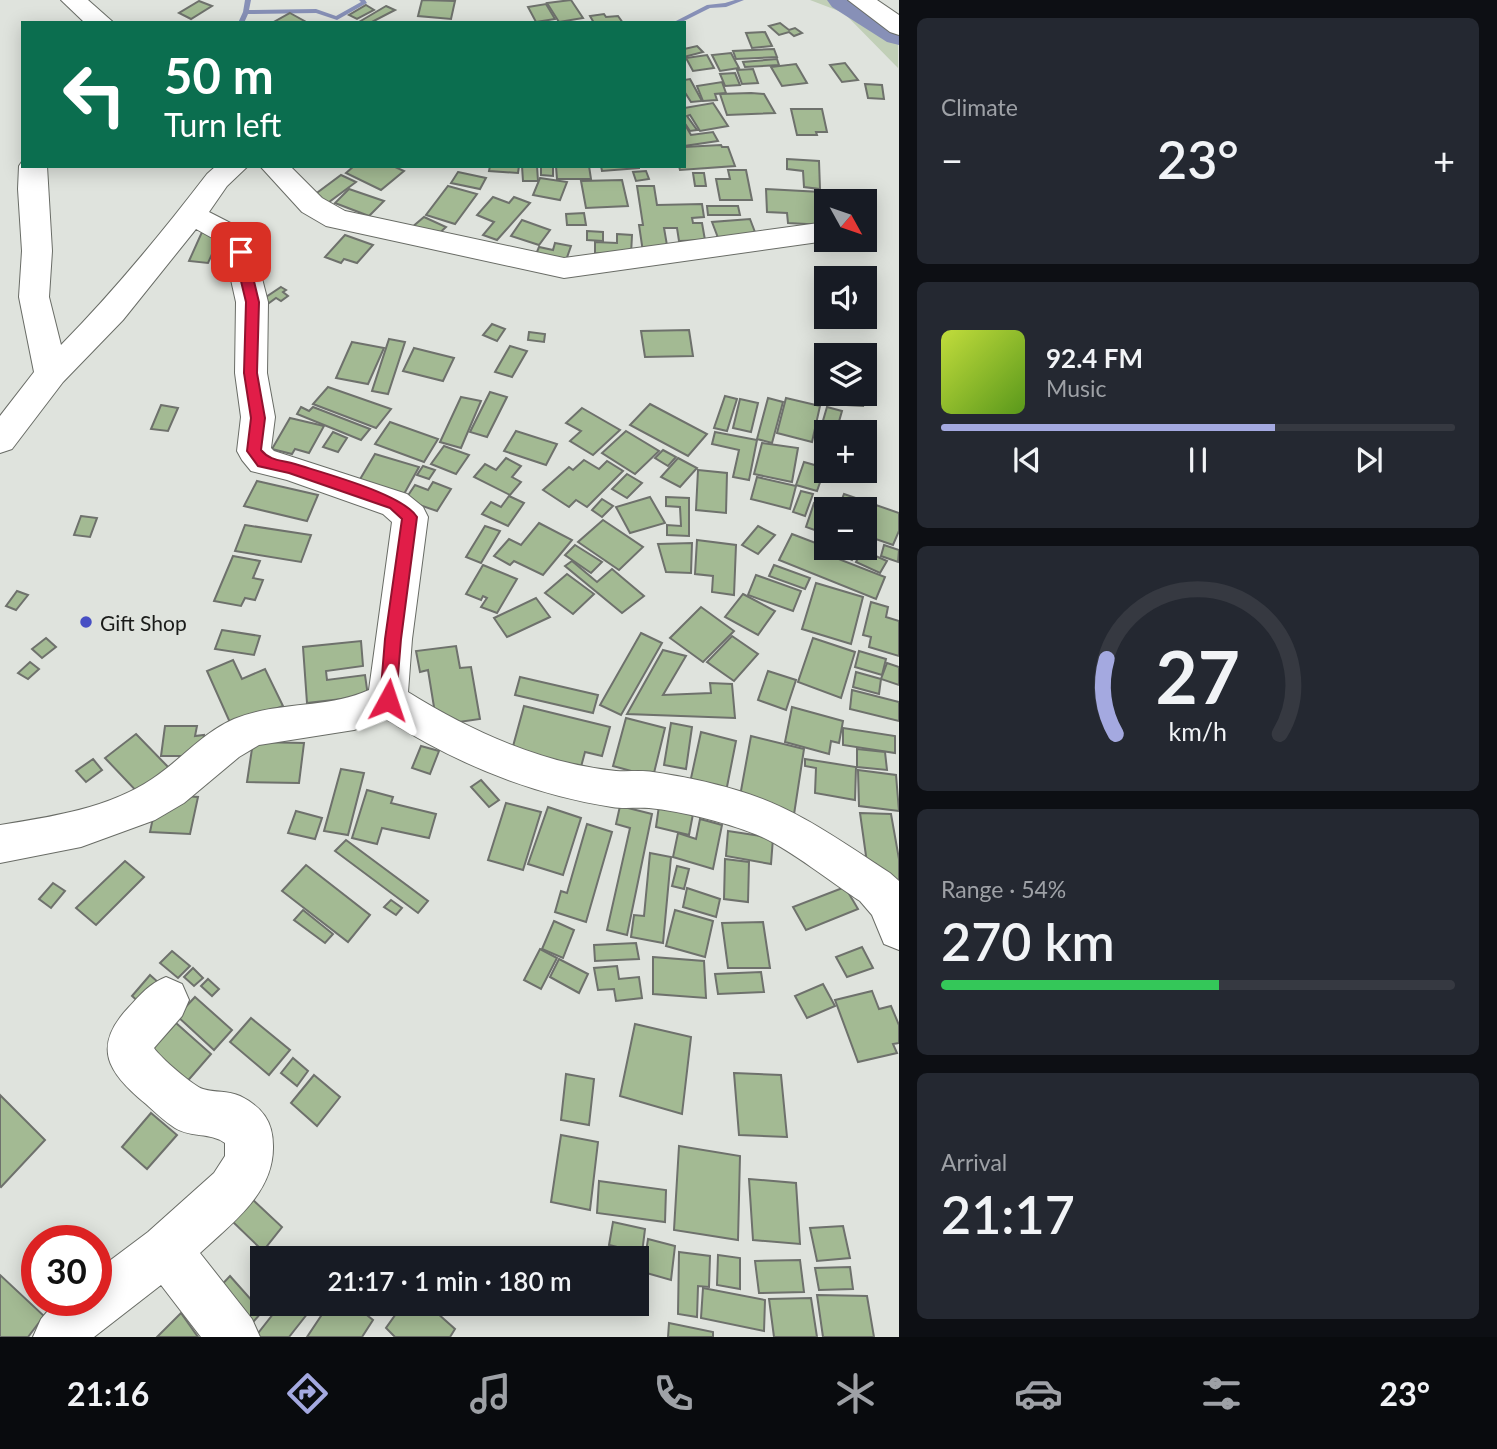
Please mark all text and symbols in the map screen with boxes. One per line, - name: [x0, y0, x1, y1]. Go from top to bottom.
- text: 50 m: [164, 46, 274, 104]
- icon: left: [49, 49, 140, 140]
- text: Climate: [941, 93, 1018, 121]
- text: Turn left: [164, 105, 281, 144]
- text: 23°: [1157, 128, 1239, 190]
- text: −: [941, 137, 963, 183]
- text: +: [1433, 137, 1455, 183]
- north arrow: [814, 189, 877, 252]
- map controls: [814, 189, 877, 560]
- pin: [211, 222, 271, 282]
- icon: arrive: [222, 233, 260, 271]
- button: sound: [814, 266, 877, 329]
- text: 92.4 FM: [1046, 342, 1143, 374]
- button: layers: [814, 343, 877, 406]
- text: Music: [1046, 374, 1106, 402]
- button: +: [814, 420, 877, 483]
- icon: previous: [1008, 441, 1046, 479]
- icon: pause: [1179, 441, 1217, 479]
- icon: next: [1350, 441, 1388, 479]
- button: −: [814, 497, 877, 560]
- place label: Gift Shop: [100, 610, 187, 635]
- marker: Gift Shop: [78, 614, 94, 630]
- text: 27: [1156, 633, 1240, 721]
- position arrow: [351, 663, 425, 737]
- text: km/h: [1169, 716, 1227, 746]
- text: Range · 54%: [941, 875, 1066, 903]
- text: 270 km: [941, 910, 1115, 972]
- text: Arrival: [941, 1148, 1007, 1176]
- text: 21:17: [941, 1183, 1075, 1245]
- speed limit sign: 30: [21, 1225, 112, 1316]
- text: 21:17 · 1 min · 180 m: [327, 1265, 572, 1297]
- icon: directions: [283, 1369, 332, 1418]
- icon: music: [466, 1369, 515, 1418]
- icon: phone: [649, 1369, 698, 1418]
- icon: climate: [831, 1369, 880, 1418]
- icon: car: [1014, 1369, 1063, 1418]
- icon: filters: [1197, 1369, 1246, 1418]
- text: 21:16: [67, 1374, 149, 1413]
- text: 23°: [1380, 1374, 1430, 1413]

